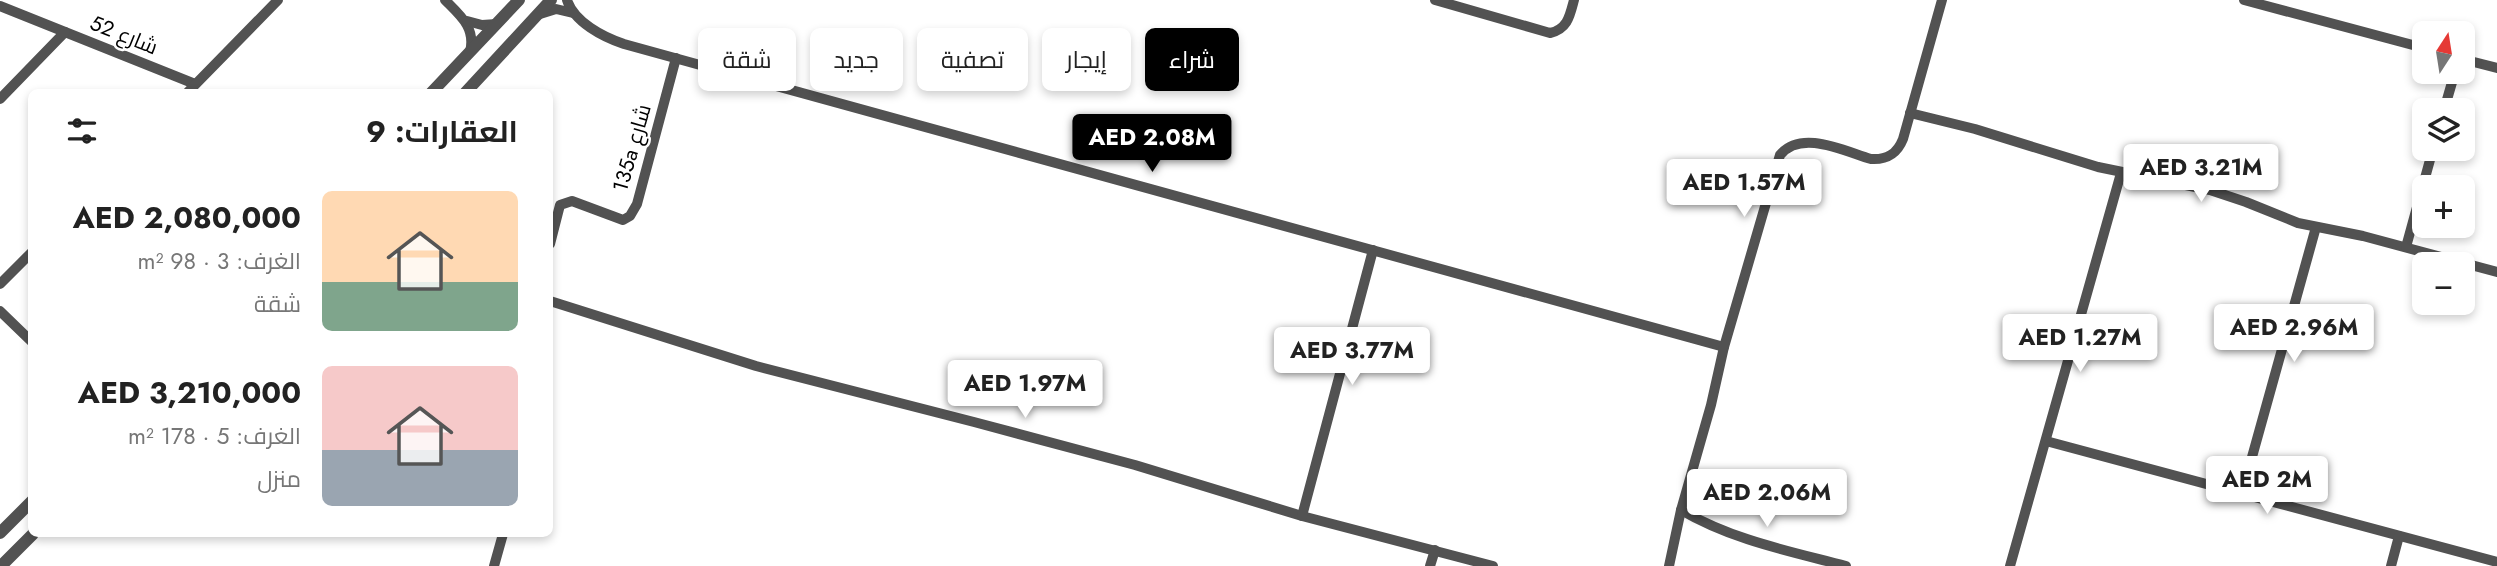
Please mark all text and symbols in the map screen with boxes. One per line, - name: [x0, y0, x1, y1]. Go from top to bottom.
- street label: شارع 52: [86, 8, 162, 62]
- north arrow: [2412, 21, 2474, 84]
- map controls: [2412, 21, 2475, 315]
- chip: شقة: [698, 28, 796, 91]
- chip: جديد: [810, 28, 903, 91]
- chip: تصفية: [917, 28, 1028, 91]
- chip: إيجار: [1042, 28, 1131, 91]
- chip: شراء: [1145, 28, 1239, 91]
- button: layers: [2412, 98, 2475, 161]
- street label: 135a شارع: [605, 101, 659, 195]
- text: العقارات: 9: [366, 110, 518, 153]
- icon: filters: [63, 112, 101, 150]
- pin: AED 2.08M: [1072, 114, 1232, 174]
- text: AED 2.08M: [1088, 120, 1216, 154]
- pin: AED 3.21M: [2121, 144, 2281, 204]
- text: AED 3.21M: [2139, 150, 2263, 184]
- pin: AED 1.57M: [1664, 160, 1824, 219]
- text: AED 1.57M: [1683, 165, 1805, 199]
- button: +: [2412, 175, 2475, 238]
- text: AED 2,080,000: [73, 196, 301, 239]
- icon: home: [378, 219, 462, 303]
- text: الغرف: 3 · 98 m²: [138, 244, 301, 278]
- button: −: [2412, 252, 2475, 315]
- text: شقة: [254, 287, 301, 321]
- pin: AED 2.96M: [2214, 304, 2374, 364]
- text: AED 2.96M: [2230, 310, 2358, 344]
- pin: AED 1.27M: [2000, 314, 2160, 374]
- text: AED 1.27M: [2018, 320, 2142, 354]
- pin: AED 3.77M: [1272, 328, 1432, 387]
- text: AED 3.77M: [1290, 333, 1414, 367]
- pin: AED 1.97M: [945, 360, 1105, 420]
- text: AED 1.97M: [964, 366, 1086, 400]
- text: AED 3,210,000: [78, 371, 301, 414]
- icon: home: [378, 394, 462, 478]
- text: الغرف: 5 · 178 m²: [128, 419, 301, 453]
- pin: AED 2M: [2210, 456, 2324, 516]
- text: منزل: [257, 462, 301, 496]
- text: AED 2M: [2222, 462, 2312, 496]
- pin: AED 2.06M: [1687, 470, 1847, 529]
- text: AED 2.06M: [1703, 475, 1831, 509]

